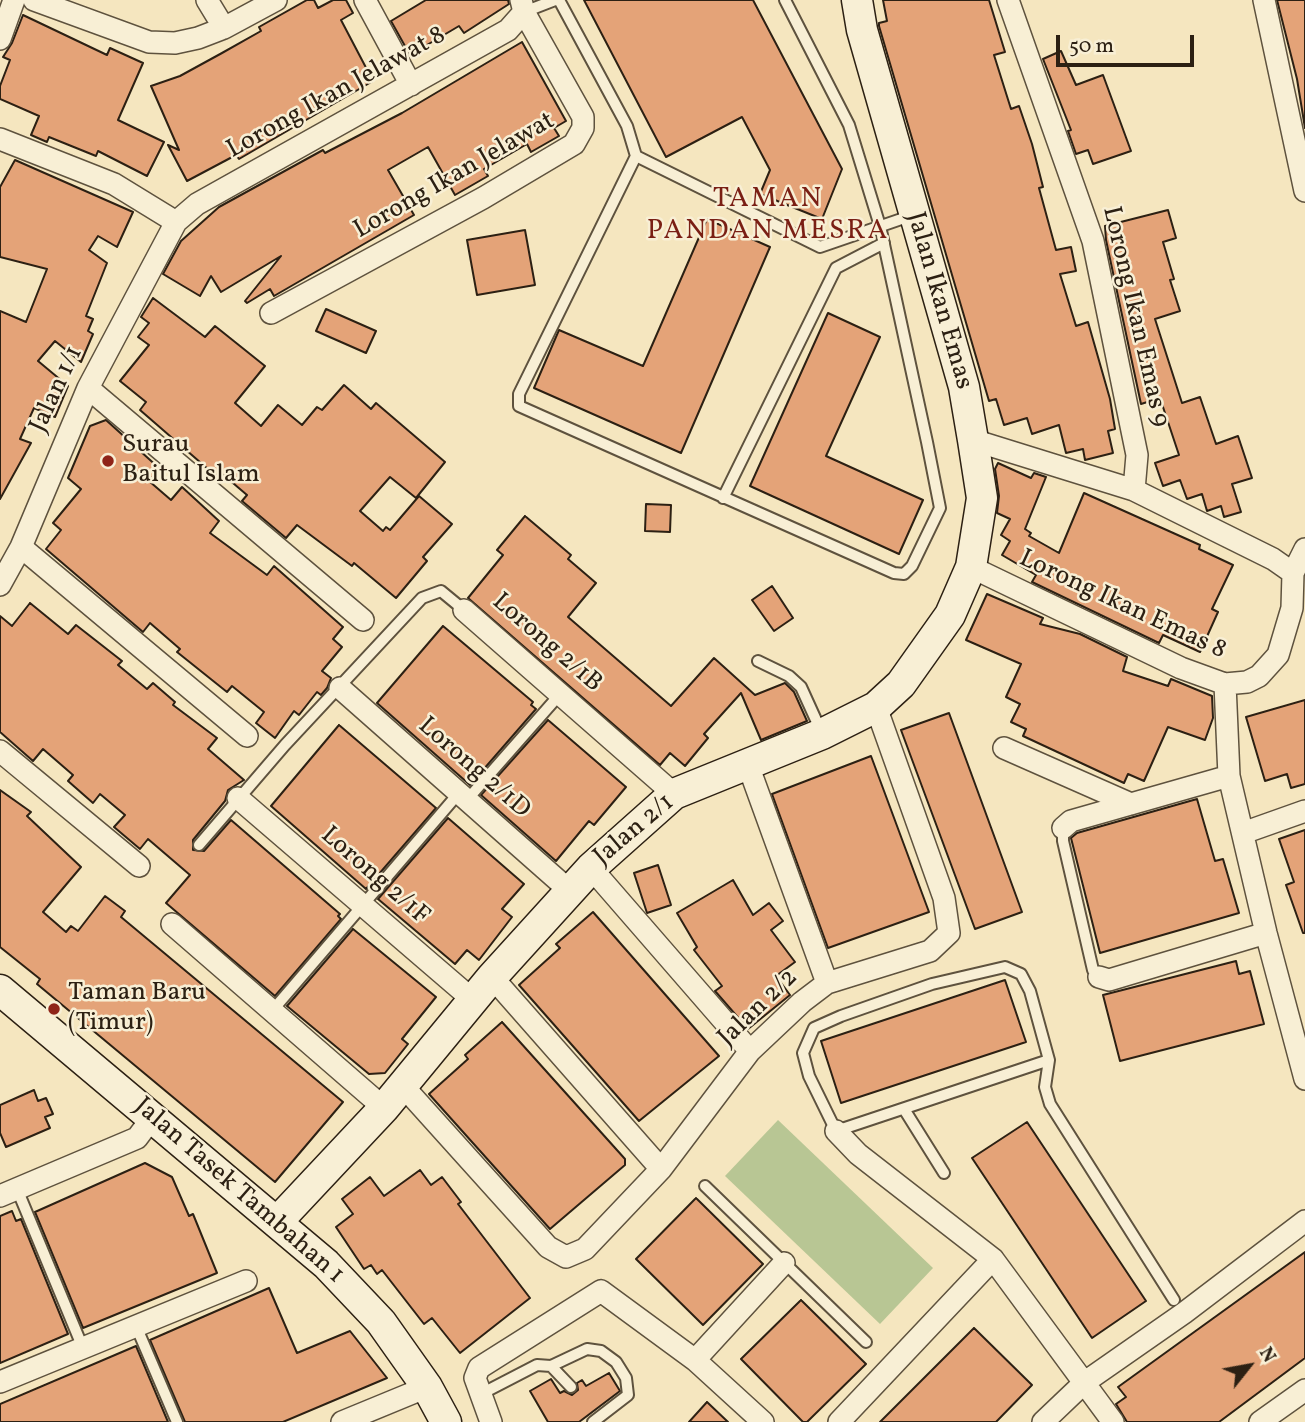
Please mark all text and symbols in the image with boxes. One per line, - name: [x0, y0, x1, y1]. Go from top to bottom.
- street label: Lorong Ikan Jelawat 8: [222, 21, 452, 167]
- scale bar: [1060, 21, 1198, 65]
- text: 50 m: [1069, 32, 1114, 61]
- street label: Lorong Ikan Jelawat: [349, 107, 561, 247]
- district label: TAMAN PANDAN MESRA: [648, 184, 888, 250]
- street label: Lorong Ikan Emas 9: [1093, 204, 1175, 430]
- street label: Jalan Ikan Emas: [898, 209, 978, 393]
- street label: Jalan 1/1: [24, 342, 92, 438]
- place label: Surau Baitul Islam: [122, 430, 260, 492]
- marker: Surau Baitul Islam: [100, 453, 116, 469]
- street label: Lorong Ikan Emas 8: [1013, 544, 1231, 668]
- street label: Lorong 2/1B: [484, 588, 608, 700]
- street label: Lorong 2/1D: [410, 712, 536, 826]
- street label: Jalan 2/1: [588, 788, 682, 874]
- street label: Lorong 2/1F: [313, 821, 435, 933]
- street label: Jalan 2/2: [713, 963, 805, 1055]
- place label: Taman Baru (Timur): [68, 978, 206, 1040]
- marker: Taman Baru (Timur): [46, 1001, 62, 1017]
- street label: Jalan Tasek Tambahan 1: [126, 1092, 350, 1292]
- north arrow: [1214, 1331, 1284, 1401]
- text: N: [1252, 1343, 1282, 1368]

